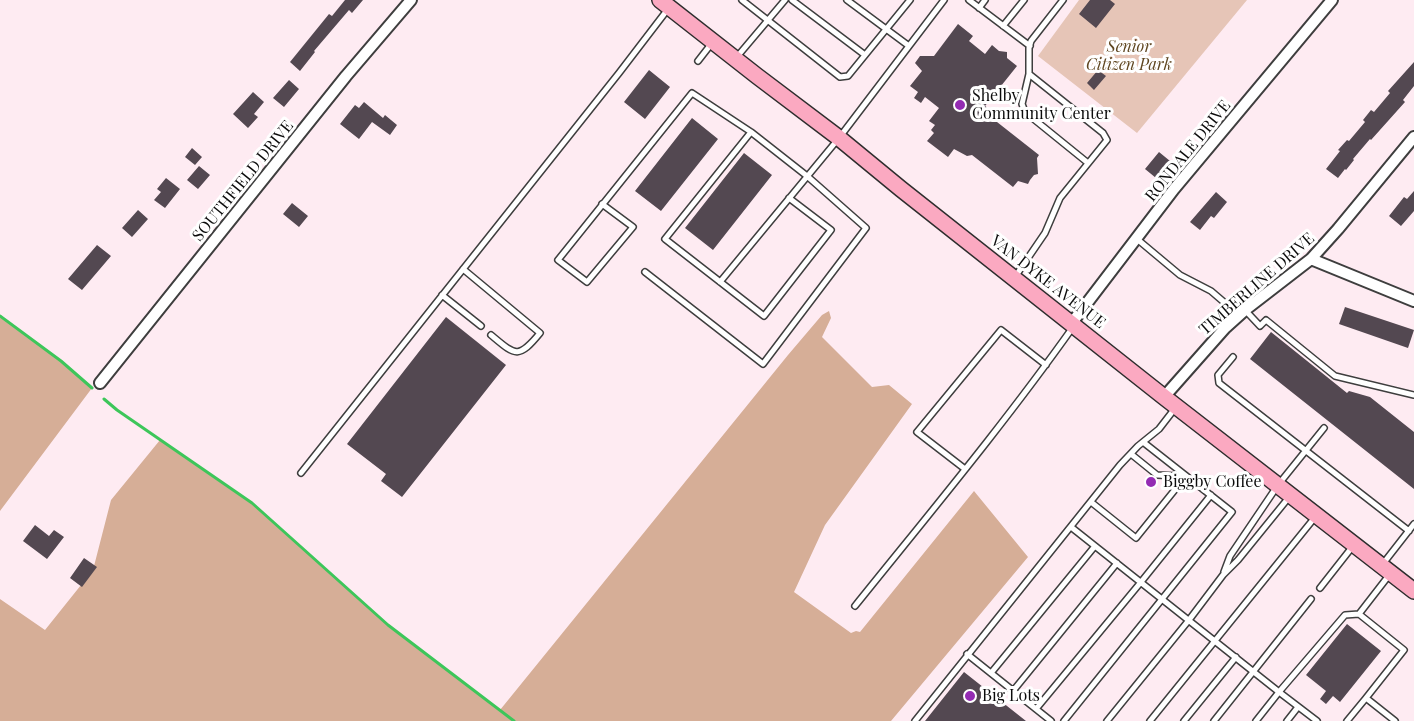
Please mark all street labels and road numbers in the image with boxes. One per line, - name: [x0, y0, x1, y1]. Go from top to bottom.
- street label: RONDALE DRIVE: [1141, 97, 1235, 205]
- street label: SOUTHFIELD DRIVE: [188, 117, 298, 245]
- street label: TIMBERLINE DRIVE: [1196, 229, 1318, 339]
- street label: VAN DYKE AVENUE: [987, 231, 1109, 333]

